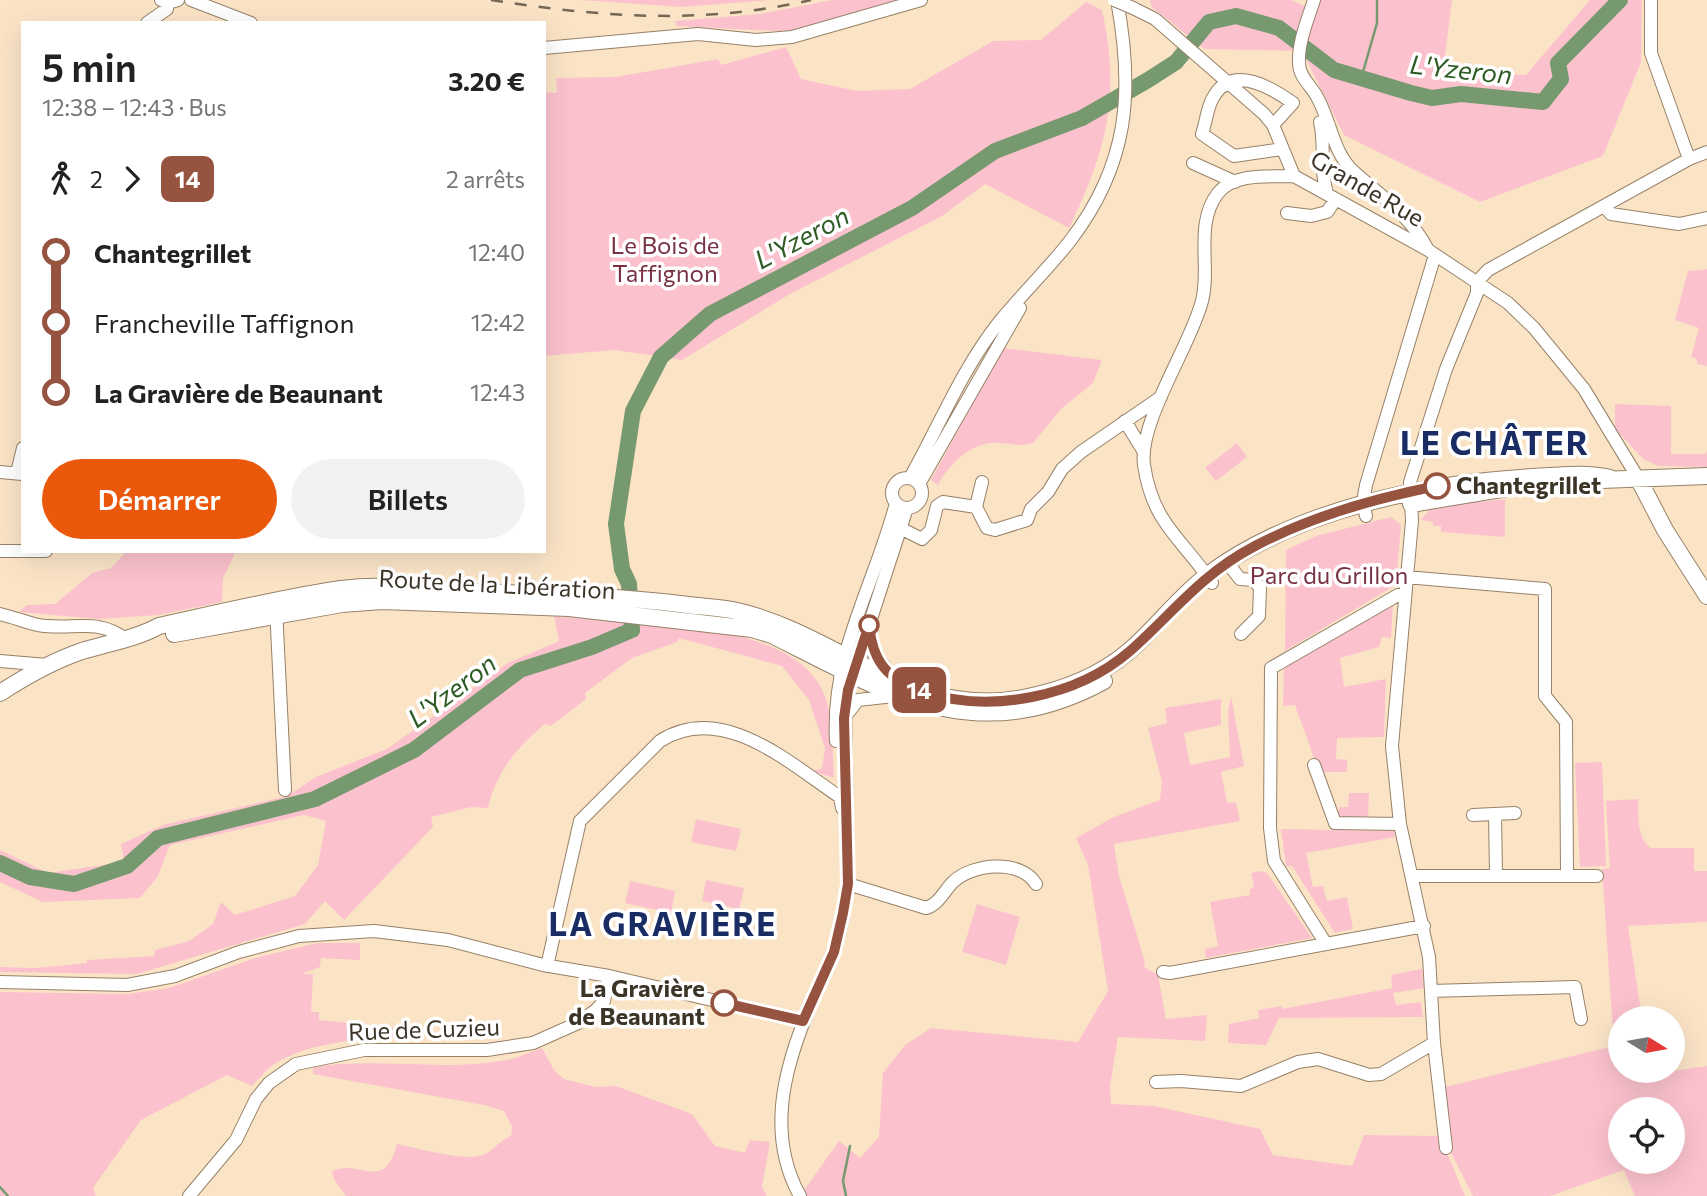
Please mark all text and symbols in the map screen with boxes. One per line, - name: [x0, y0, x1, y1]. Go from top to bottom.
- text: 5 min: [42, 43, 137, 90]
- water label: L'Yzeron: [1409, 48, 1514, 89]
- text: 3.20 €: [448, 65, 525, 96]
- text: 12:38 – 12:43 · Bus: [42, 93, 227, 121]
- street label: Grande Rue: [1306, 144, 1430, 232]
- icon: walk: [42, 160, 80, 198]
- icon: forward: [113, 160, 151, 198]
- text: 14: [175, 164, 200, 193]
- text: 2: [90, 165, 103, 193]
- text: 2 arrêts: [446, 165, 525, 193]
- water label: L'Yzeron: [749, 199, 854, 274]
- park label: Le Bois de Taffignon: [610, 230, 720, 287]
- text: Chantegrillet: [94, 237, 251, 268]
- text: 12:40: [468, 238, 525, 266]
- text: Francheville Taffignon: [94, 307, 354, 338]
- text: 12:42: [471, 308, 525, 336]
- text: La Gravière de Beaunant: [94, 377, 383, 408]
- text: 12:43: [470, 378, 525, 406]
- district label: LE CHÂTER: [1400, 422, 1590, 462]
- button: Démarrer: [42, 459, 277, 539]
- button: Billets: [291, 459, 525, 539]
- place label: Chantegrillet: [1456, 470, 1601, 499]
- marker: Chantegrillet: [1424, 473, 1450, 499]
- park label: Parc du Grillon: [1250, 560, 1408, 589]
- street label: Route de la Libération: [378, 563, 616, 604]
- unlabelled marker: [859, 615, 879, 635]
- water label: L'Yzeron: [401, 647, 501, 733]
- line badge: 14: [888, 667, 950, 713]
- text: 14: [906, 675, 932, 704]
- district label: LA GRAVIÈRE: [549, 903, 777, 943]
- place label: La Gravière de Beaunant: [568, 973, 705, 1030]
- marker: La Gravière de Beaunant: [711, 990, 737, 1016]
- north arrow: [1608, 1006, 1685, 1083]
- map controls: [1608, 1006, 1685, 1174]
- street label: Rue de Cuzieu: [348, 1011, 500, 1046]
- button: locate: [1608, 1097, 1685, 1174]

